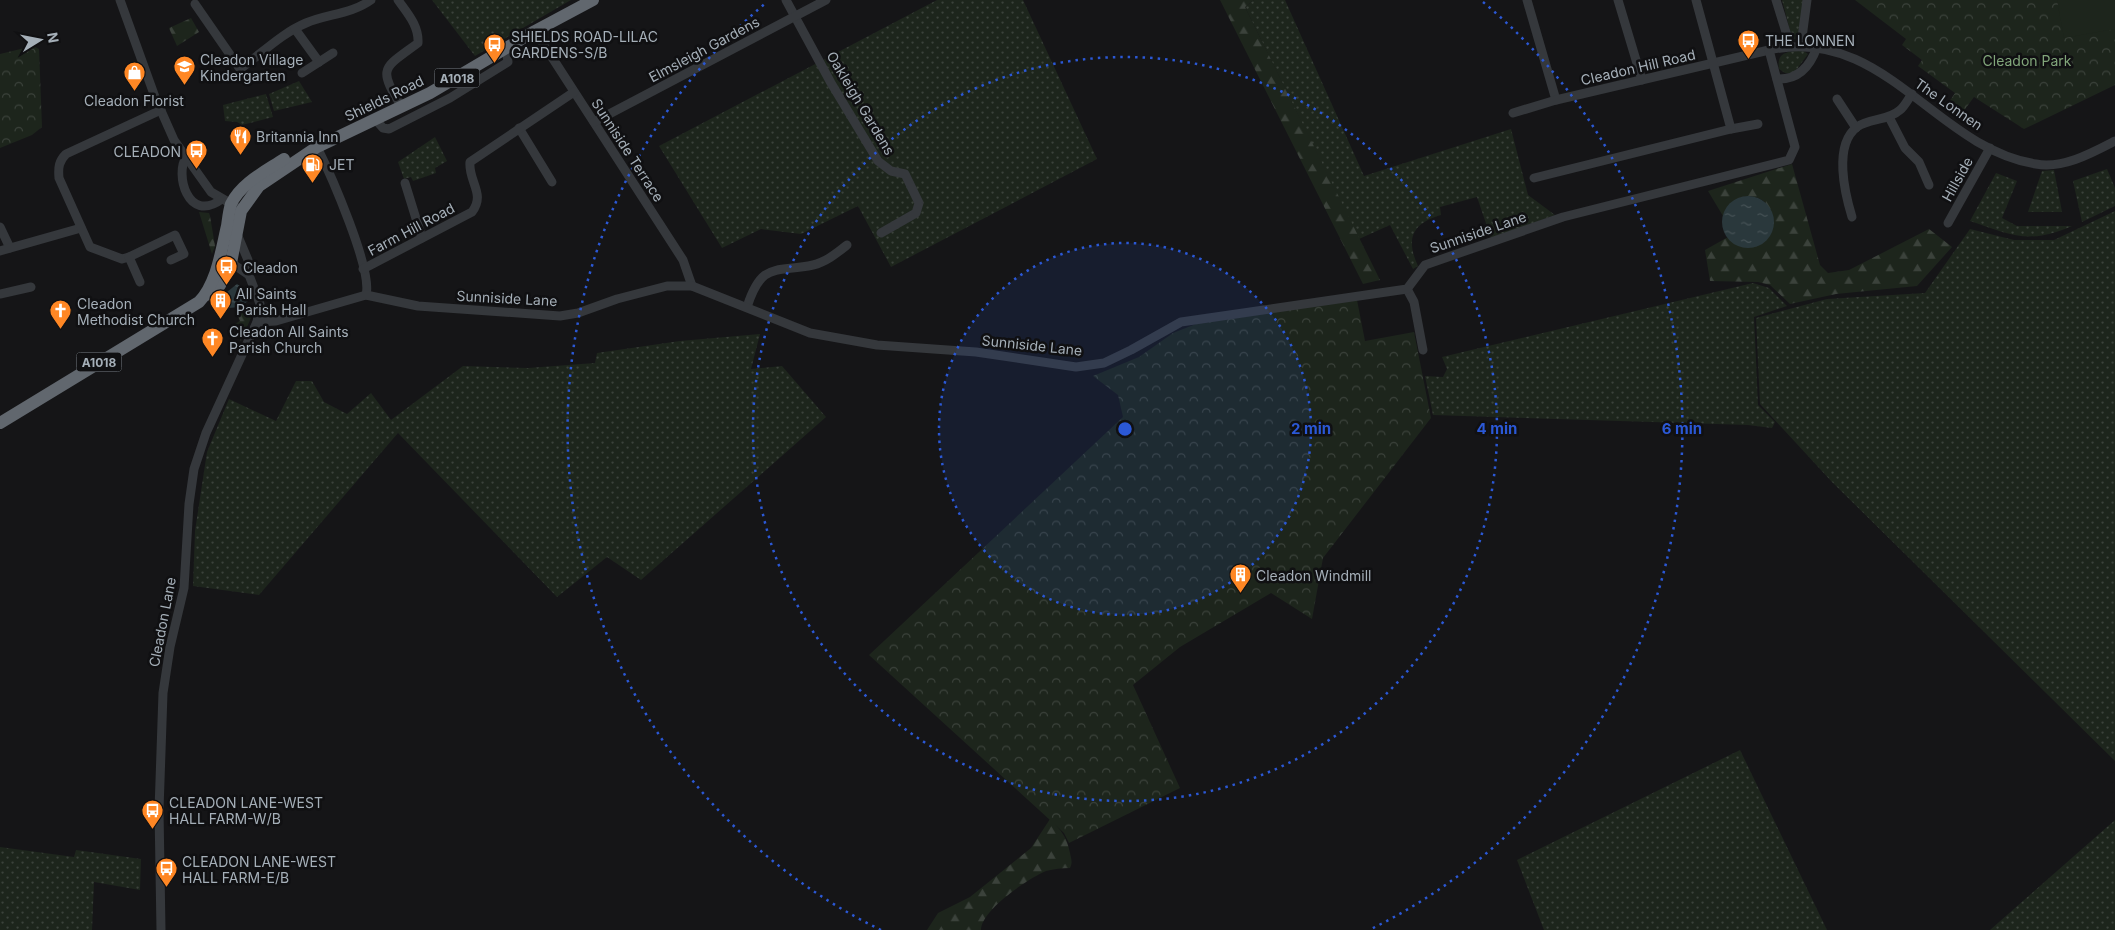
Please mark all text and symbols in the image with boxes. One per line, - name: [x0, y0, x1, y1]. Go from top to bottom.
- street label: Elmsleigh Gardens: [646, 13, 762, 85]
- north arrow: [15, 15, 65, 65]
- place label: SHIELDS ROAD-LILAC GARDENS-S/B: [511, 28, 658, 61]
- bus stop icon: THE LONNEN: [1737, 28, 1761, 59]
- text: N: [44, 31, 63, 44]
- bus stop icon: SHIELDS ROAD-LILAC GARDENS-S/B: [483, 32, 507, 63]
- place label: THE LONNEN: [1765, 32, 1855, 49]
- street label: Cleadon Hill Road: [1579, 46, 1697, 88]
- street label: Oakleigh Gardens: [823, 48, 899, 158]
- place label: Cleadon Village Kindergarten: [200, 51, 303, 84]
- park label: Cleadon Park: [1983, 52, 2072, 69]
- school or university icon: Cleadon Village Kindergarten: [172, 55, 196, 86]
- shop icon: Cleadon Florist: [122, 60, 146, 91]
- road number: A1018: [434, 68, 480, 88]
- street label: Shields Road: [342, 72, 426, 124]
- street label: The Lonnen: [1912, 74, 1986, 134]
- place label: Cleadon Florist: [84, 92, 184, 109]
- street label: Sunniside Terrace: [588, 95, 668, 205]
- restaurant icon: Britannia Inn: [228, 124, 252, 155]
- place label: Britannia Inn: [256, 128, 339, 145]
- bus stop icon: CLEADON: [185, 139, 209, 170]
- place label: CLEADON: [113, 143, 181, 160]
- fuel station icon: JET: [301, 152, 325, 183]
- street label: Hillside: [1938, 154, 1976, 204]
- place label: JET: [329, 156, 354, 173]
- street label: Farm Hill Road: [365, 199, 457, 259]
- street label: Sunniside Lane: [1428, 208, 1528, 256]
- bus stop icon: Cleadon: [215, 255, 239, 286]
- place label: Cleadon: [243, 259, 298, 276]
- place label: All Saints Parish Hall: [236, 285, 306, 318]
- street label: Sunniside Lane: [456, 287, 558, 309]
- building icon: All Saints Parish Hall: [208, 289, 232, 320]
- place label: Cleadon Methodist Church: [77, 295, 195, 328]
- church icon: Cleadon Methodist Church: [49, 299, 73, 330]
- place label: Cleadon All Saints Parish Church: [229, 323, 349, 356]
- church icon: Cleadon All Saints Parish Church: [201, 327, 225, 358]
- street label: Sunniside Lane: [981, 331, 1083, 359]
- road number: A1018: [76, 352, 122, 372]
- text: 2 min: [1291, 419, 1331, 438]
- text: 4 min: [1477, 419, 1517, 438]
- text: 6 min: [1662, 419, 1702, 438]
- centre of rings: [1116, 420, 1134, 438]
- building icon: Cleadon Windmill: [1228, 563, 1252, 594]
- place label: Cleadon Windmill: [1256, 567, 1371, 584]
- street label: Cleadon Lane: [145, 576, 179, 668]
- place label: CLEADON LANE-WEST HALL FARM-W/B: [169, 794, 323, 827]
- bus stop icon: CLEADON LANE-WEST HALL FARM-W/B: [141, 798, 165, 829]
- place label: CLEADON LANE-WEST HALL FARM-E/B: [182, 853, 336, 886]
- bus stop icon: CLEADON LANE-WEST HALL FARM-E/B: [154, 857, 178, 888]

